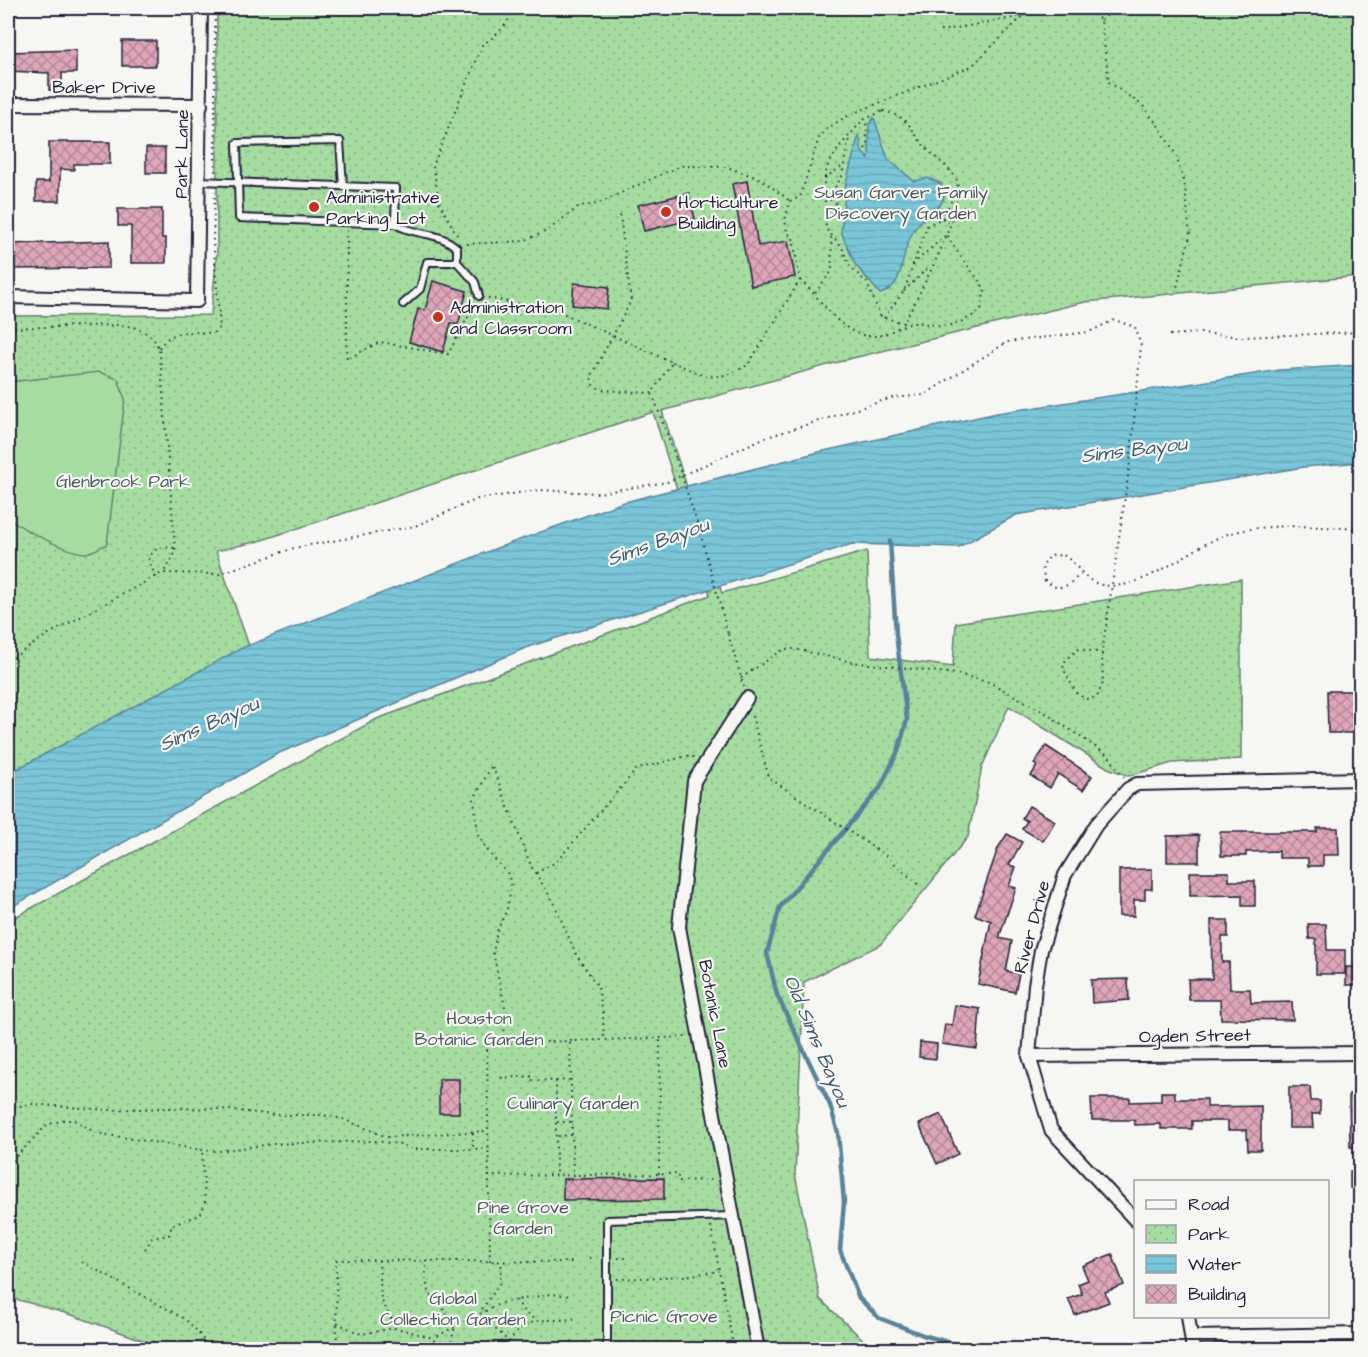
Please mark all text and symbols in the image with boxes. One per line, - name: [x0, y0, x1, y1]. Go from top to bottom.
- street label: Baker Drive: [52, 75, 156, 100]
- street label: Park Lane: [169, 109, 195, 199]
- park label: Susan Garver Family Discovery Garden: [814, 180, 988, 227]
- place label: Administrative Parking Lot: [326, 185, 440, 232]
- place label: Horticulture Building: [678, 190, 779, 237]
- marker: Administrative Parking Lot: [307, 200, 321, 214]
- marker: Horticulture Building: [659, 205, 673, 219]
- place label: Administration and Classroom: [450, 295, 572, 341]
- marker: Administration and Classroom: [431, 310, 445, 324]
- water label: Sims Bayou: [1080, 429, 1190, 471]
- park label: Glenbrook Park: [56, 469, 190, 494]
- water label: Sims Bayou: [603, 510, 715, 574]
- water label: Sims Bayou: [155, 689, 265, 759]
- street label: River Drive: [1008, 878, 1056, 976]
- street label: Botanic Lane: [692, 958, 738, 1071]
- water label: Old Sims Bayou: [776, 971, 858, 1113]
- park label: Houston Botanic Garden: [414, 1006, 544, 1052]
- street label: Ogden Street: [1139, 1023, 1252, 1050]
- park label: Culinary Garden: [507, 1091, 639, 1117]
- legend: [1134, 1180, 1329, 1318]
- text: Road: [1188, 1192, 1229, 1217]
- park label: Pine Grove Garden: [477, 1195, 569, 1241]
- text: Park: [1188, 1222, 1230, 1247]
- text: Water: [1188, 1252, 1241, 1277]
- text: Building: [1188, 1282, 1246, 1308]
- park label: Global Collection Garden: [380, 1286, 526, 1332]
- park label: Picnic Grove: [610, 1304, 718, 1329]

